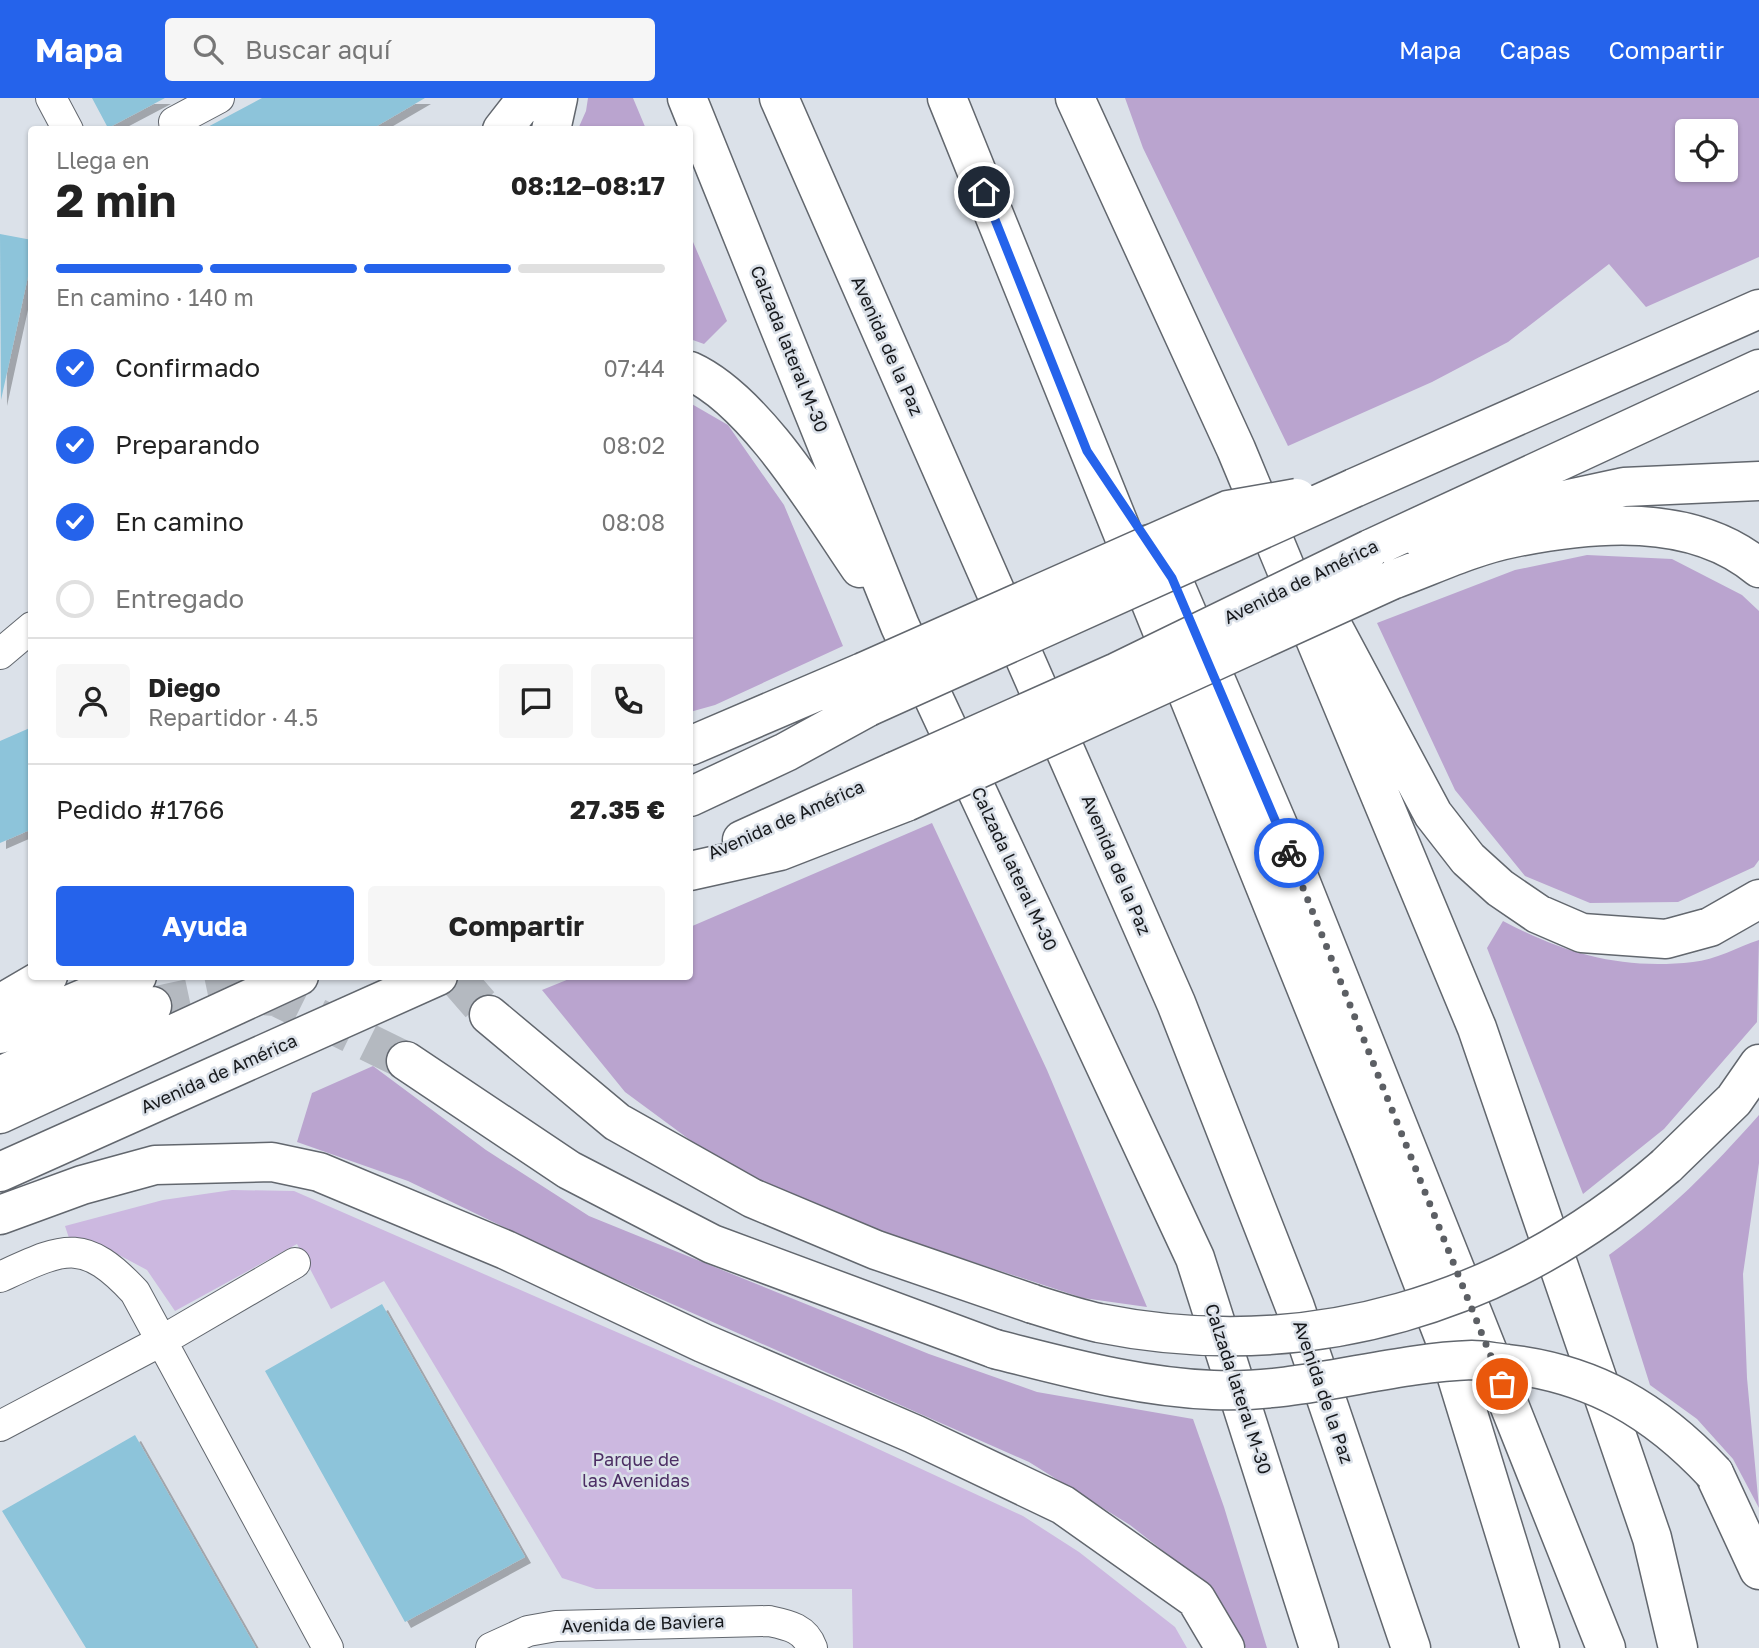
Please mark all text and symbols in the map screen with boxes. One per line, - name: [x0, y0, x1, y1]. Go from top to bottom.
- search box: [165, 18, 655, 81]
- text: Mapa: [35, 30, 123, 69]
- icon: search: [189, 30, 227, 68]
- text: Buscar aquí: [245, 34, 391, 65]
- text: Mapa: [1399, 35, 1462, 64]
- text: Capas: [1500, 35, 1570, 64]
- text: Compartir: [1608, 35, 1724, 64]
- map controls: [1675, 119, 1738, 182]
- button: locate: [1675, 119, 1738, 182]
- text: Llega en: [56, 146, 150, 174]
- pin: [954, 162, 1014, 222]
- text: 08:12–08:17: [511, 170, 665, 201]
- text: 2 min: [56, 172, 176, 227]
- icon: home: [965, 173, 1003, 211]
- street label: Calzada lateral M-30: [746, 262, 833, 435]
- street label: Avenida de la Paz: [847, 273, 929, 419]
- text: En camino · 140 m: [56, 283, 254, 311]
- icon: check: [56, 349, 94, 387]
- text: Confirmado: [115, 352, 260, 383]
- text: 07:44: [604, 354, 665, 382]
- icon: check: [56, 426, 94, 464]
- text: Preparando: [115, 429, 260, 460]
- text: 08:02: [602, 431, 665, 459]
- icon: check: [56, 503, 94, 541]
- text: En camino: [115, 506, 244, 537]
- text: 08:08: [602, 508, 665, 536]
- street label: Avenida de América: [1220, 534, 1381, 628]
- text: Entregado: [115, 583, 244, 614]
- button: person: [56, 664, 130, 738]
- button: chat: [499, 664, 573, 738]
- button: phone: [591, 664, 665, 738]
- text: Diego: [148, 672, 221, 703]
- text: Repartidor · 4.5: [148, 703, 318, 731]
- street label: Avenida de América: [704, 775, 867, 864]
- street label: Calzada lateral M-30: [967, 783, 1063, 954]
- street label: Avenida de la Paz: [1077, 791, 1156, 938]
- text: Pedido #1766: [56, 794, 224, 825]
- text: 27.35 €: [570, 794, 665, 825]
- courier: [1254, 818, 1324, 888]
- icon: bike: [1270, 834, 1308, 872]
- button: Ayuda: [56, 886, 354, 966]
- button: Compartir: [368, 886, 665, 966]
- street label: Avenida de América: [137, 1029, 300, 1118]
- street label: Calzada lateral M-30: [1201, 1301, 1277, 1477]
- street label: Avenida de la Paz: [1289, 1317, 1359, 1466]
- pin: [1472, 1354, 1532, 1414]
- icon: bag: [1483, 1365, 1521, 1403]
- park label: Parque de las Avenidas: [582, 1448, 690, 1491]
- street label: Avenida de Baviera: [561, 1609, 725, 1637]

